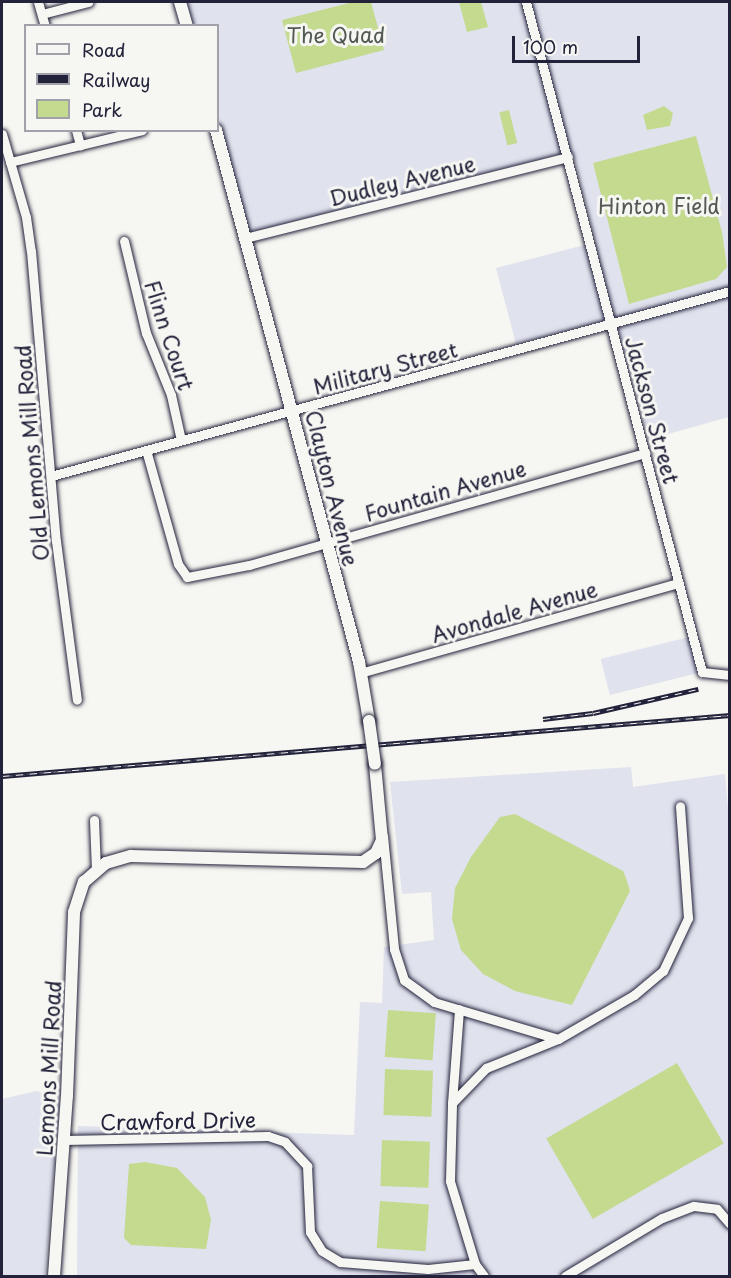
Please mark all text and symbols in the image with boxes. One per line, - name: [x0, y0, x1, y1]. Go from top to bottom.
- park label: The Quad: [286, 21, 386, 47]
- legend: [24, 24, 219, 132]
- scale bar: [515, 24, 642, 62]
- text: 100 m: [523, 33, 578, 60]
- text: Road: [82, 36, 126, 63]
- text: Railway: [82, 66, 150, 93]
- text: Park: [82, 96, 122, 123]
- street label: Dudley Avenue: [326, 150, 478, 210]
- park label: Hinton Field: [598, 192, 720, 218]
- street label: Flinn Court: [141, 277, 199, 393]
- street label: Jackson Street: [621, 334, 685, 486]
- street label: Military Street: [310, 336, 460, 398]
- street label: Old Lemons Mill Road: [9, 343, 53, 563]
- street label: Clayton Avenue: [302, 408, 364, 568]
- street label: Fountain Avenue: [361, 455, 529, 525]
- street label: Avondale Avenue: [428, 575, 600, 647]
- street label: Lemons Mill Road: [31, 979, 65, 1157]
- street label: Crawford Drive: [100, 1106, 256, 1134]

